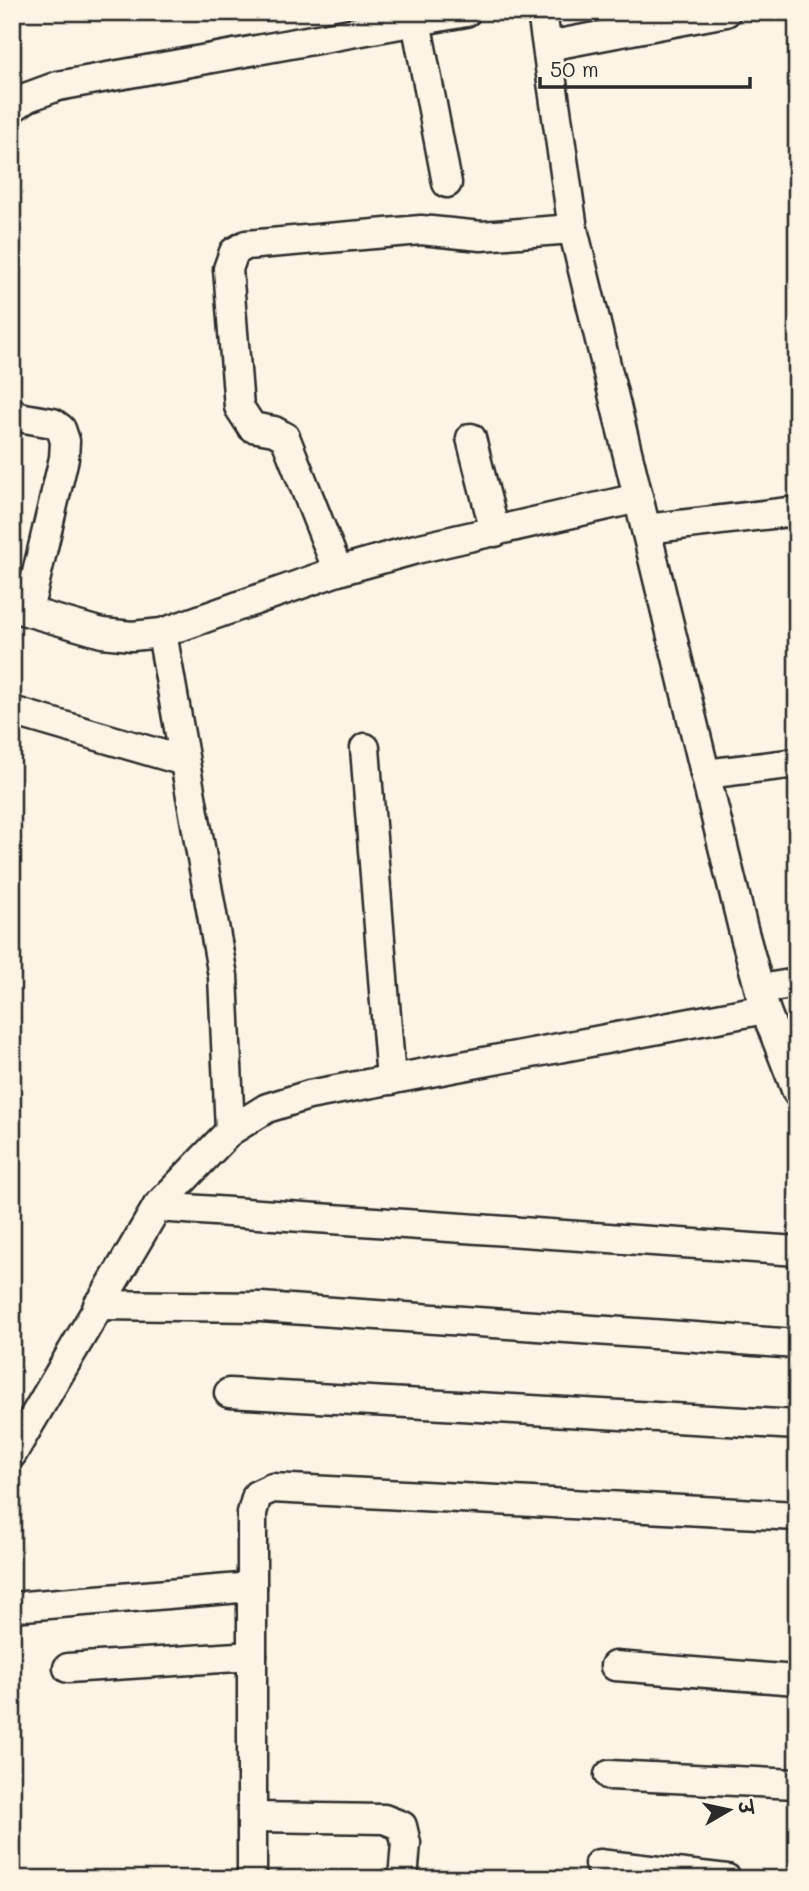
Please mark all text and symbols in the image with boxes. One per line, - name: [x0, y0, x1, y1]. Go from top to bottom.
- scale bar: [540, 46, 750, 90]
- text: 50 m: [550, 55, 599, 82]
- north arrow: [694, 1776, 764, 1846]
- text: उ: [733, 1797, 760, 1818]

